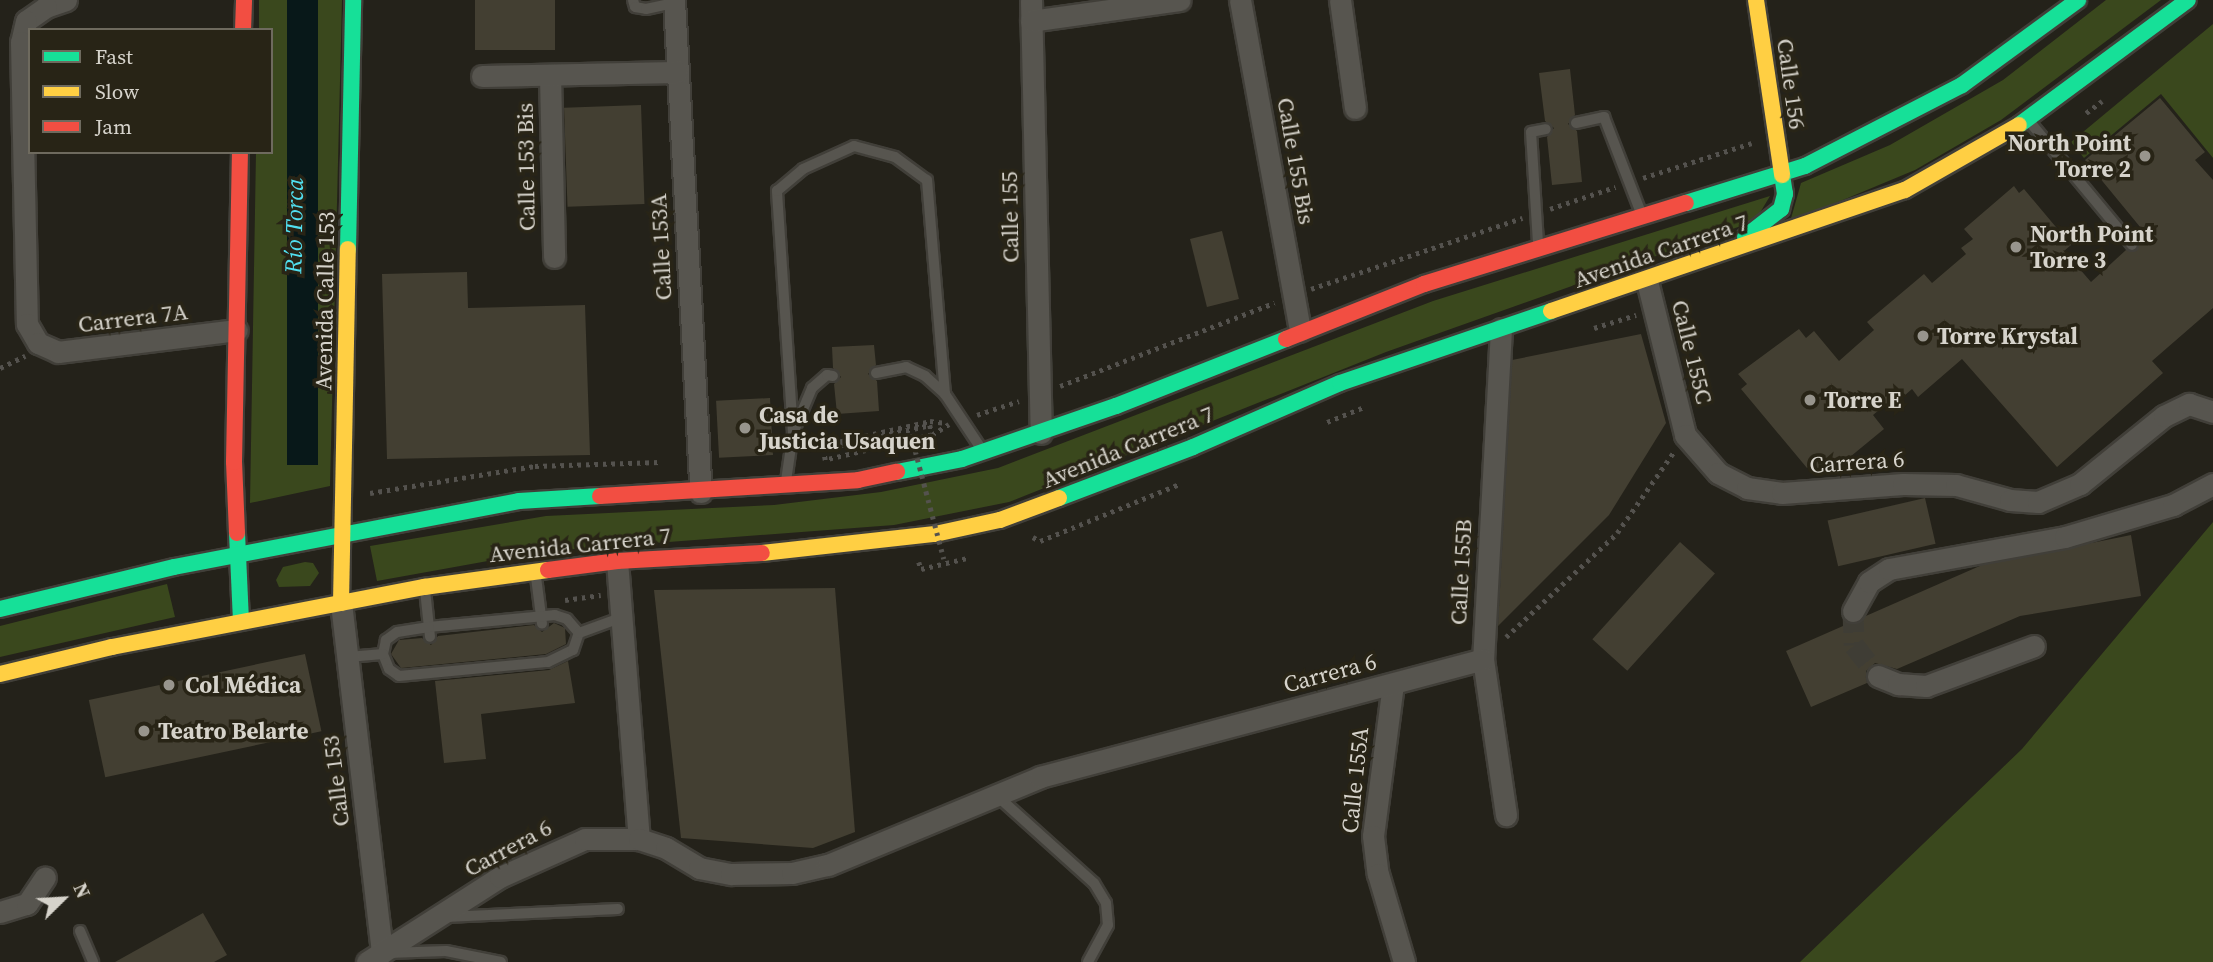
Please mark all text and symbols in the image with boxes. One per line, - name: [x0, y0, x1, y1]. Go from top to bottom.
- legend: [28, 28, 273, 154]
- street label: Calle 156: [1771, 37, 1811, 131]
- text: Fast: [95, 42, 133, 71]
- text: Slow: [95, 77, 139, 106]
- street label: Calle 155 Bis: [1271, 95, 1321, 227]
- street label: Calle 153 Bis: [511, 103, 541, 231]
- text: Jam: [95, 112, 132, 141]
- place label: North Point Torre 2: [2008, 129, 2131, 183]
- marker: North Point Torre 2: [2137, 148, 2153, 164]
- street label: Calle 155: [995, 171, 1025, 263]
- water label: Río Torca: [279, 178, 309, 274]
- street label: Calle 153A: [644, 193, 678, 301]
- street label: Avenida Carrera 7: [1570, 208, 1752, 294]
- street label: Avenida Calle 153: [310, 211, 340, 391]
- place label: North Point Torre 3: [2030, 220, 2153, 274]
- marker: North Point Torre 3: [2008, 239, 2024, 255]
- street label: Calle 155C: [1666, 297, 1718, 407]
- street label: Carrera 7A: [77, 298, 189, 338]
- place label: Torre Krystal: [1937, 322, 2078, 350]
- marker: Torre Krystal: [1915, 328, 1931, 344]
- place label: Torre E: [1824, 386, 1901, 414]
- marker: Torre E: [1802, 392, 1818, 408]
- street label: Avenida Carrera 7: [1038, 400, 1218, 494]
- place label: Casa de Justicia Usaquen: [759, 401, 935, 455]
- marker: Casa de Justicia Usaquen: [737, 420, 753, 436]
- street label: Carrera 6: [1809, 445, 1905, 479]
- street label: Calle 155B: [1444, 518, 1478, 626]
- street label: Avenida Carrera 7: [488, 522, 672, 568]
- street label: Carrera 6: [1280, 647, 1380, 699]
- place label: Col Médica: [185, 671, 301, 699]
- marker: Col Médica: [159, 675, 179, 695]
- place label: Teatro Belarte: [158, 717, 308, 745]
- marker: Teatro Belarte: [136, 723, 152, 739]
- street label: Calle 155A: [1336, 725, 1374, 835]
- street label: Calle 153: [317, 734, 355, 828]
- street label: Carrera 6: [460, 813, 556, 883]
- north arrow: [28, 864, 98, 934]
- text: N: [67, 879, 97, 902]

